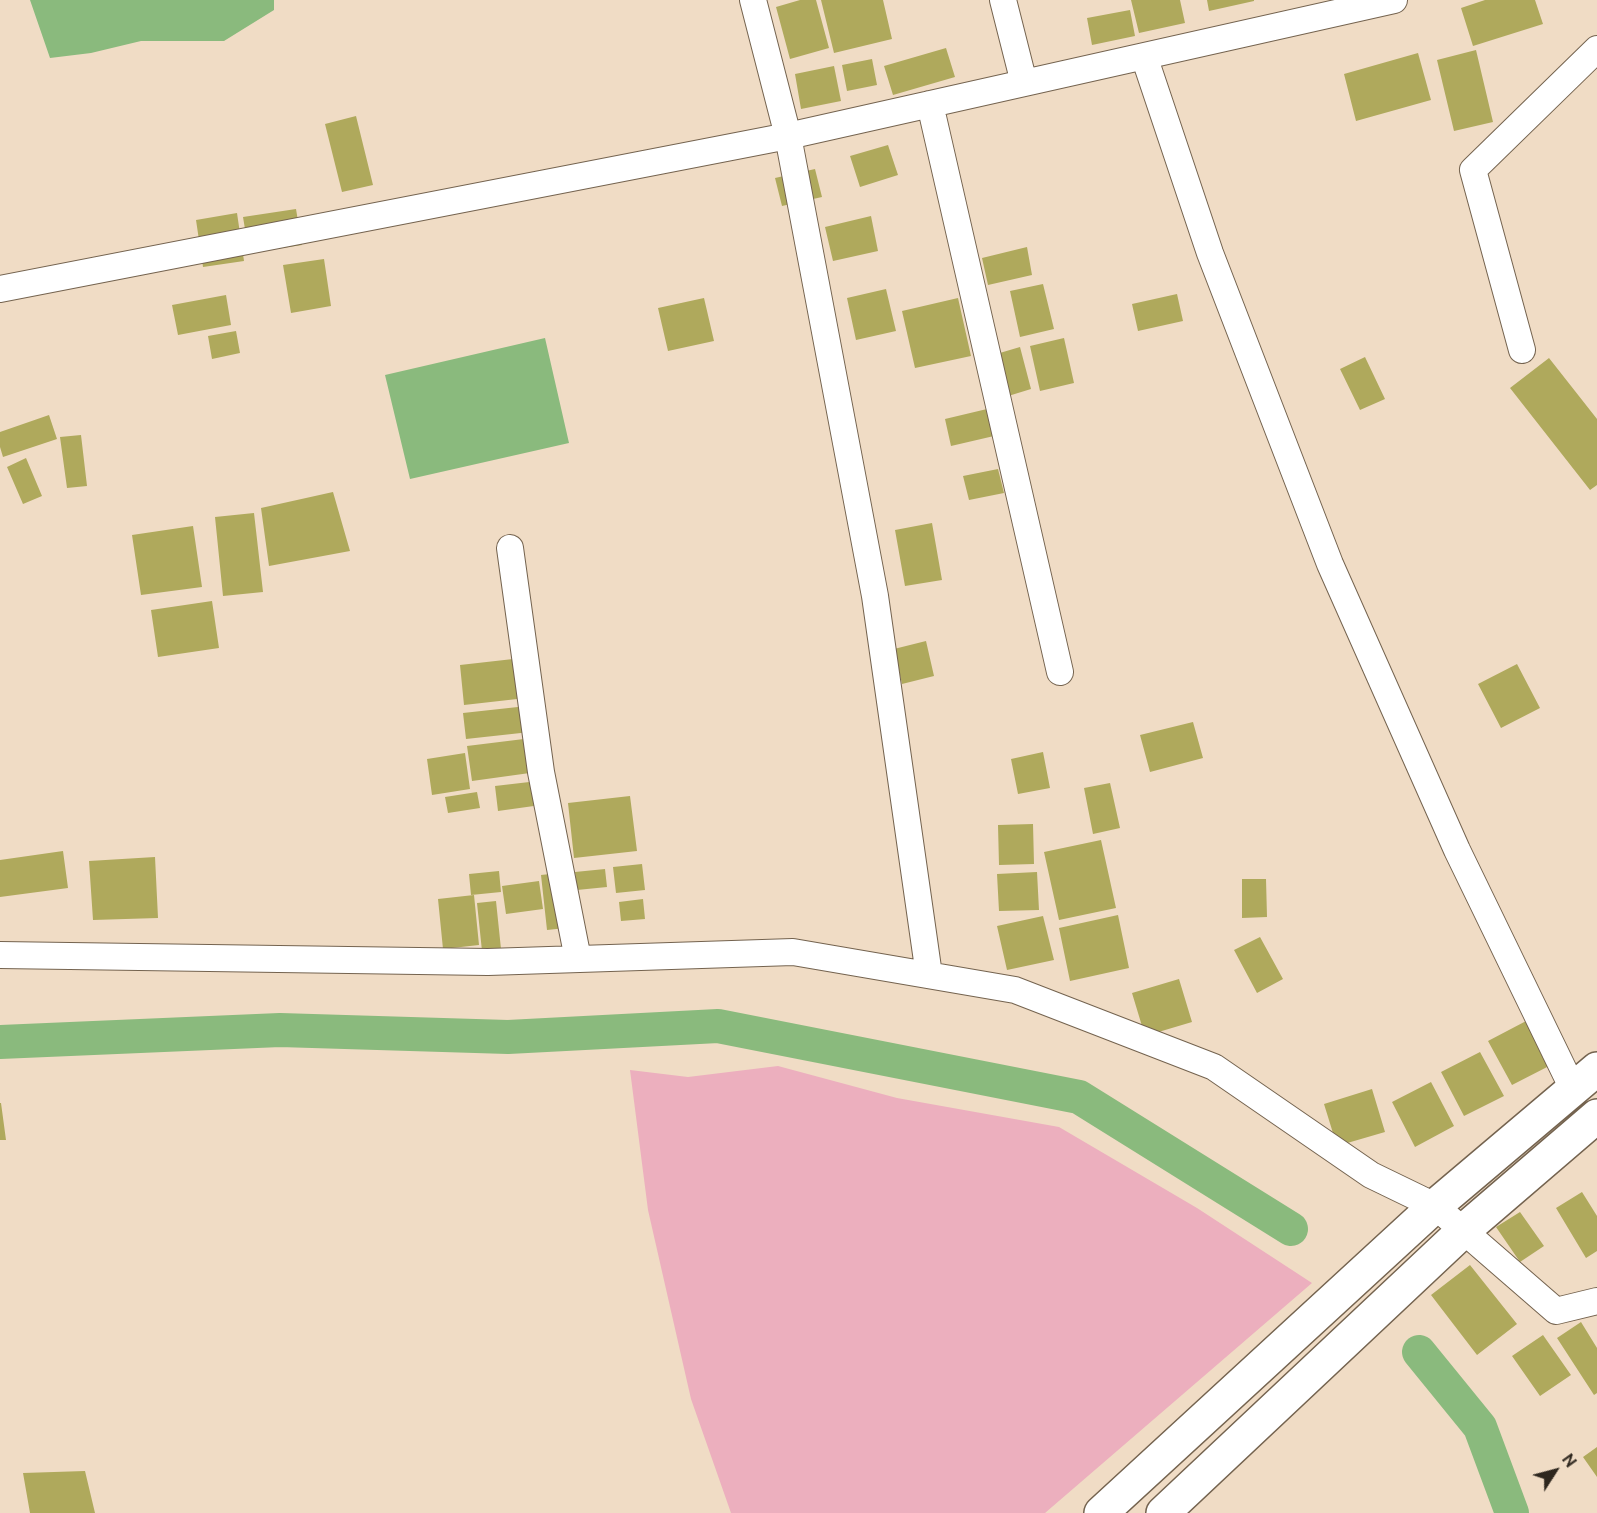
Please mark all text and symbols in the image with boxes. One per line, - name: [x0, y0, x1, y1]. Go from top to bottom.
- north arrow: [1525, 1441, 1585, 1501]
- text: N: [1559, 1450, 1580, 1471]

